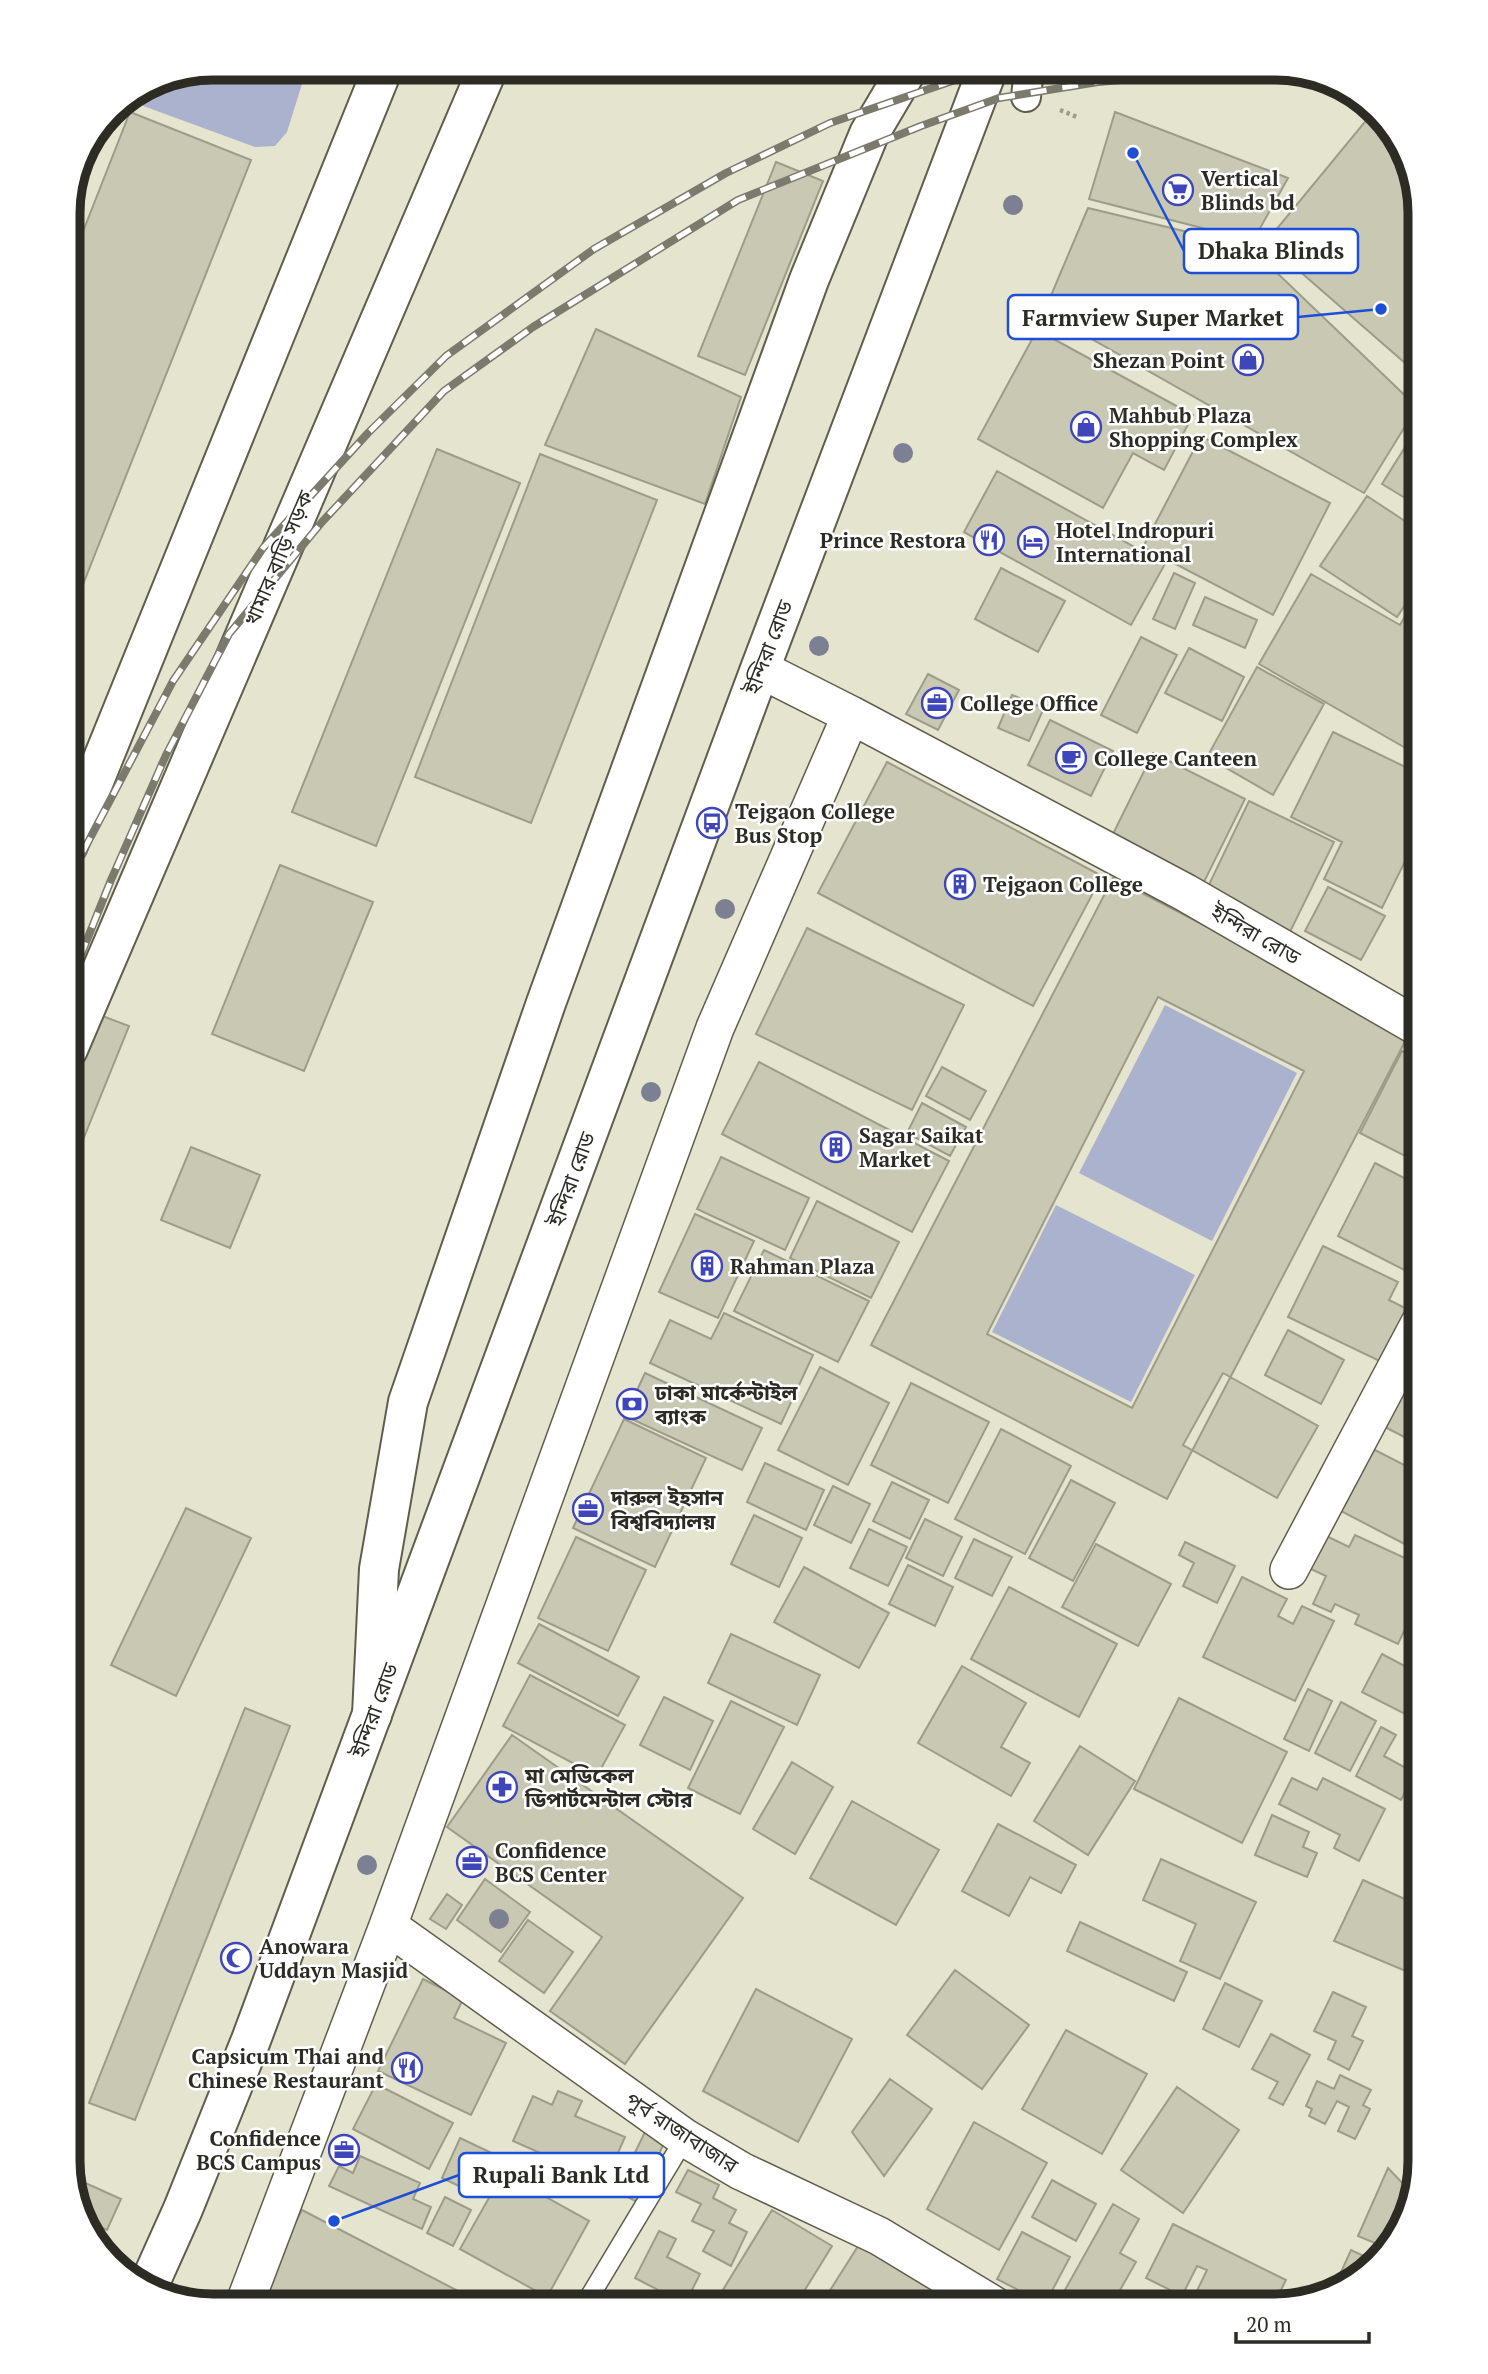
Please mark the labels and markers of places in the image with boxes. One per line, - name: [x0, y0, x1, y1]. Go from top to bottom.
- place label: Vertical Blinds bd: [1201, 164, 1295, 216]
- supermarket icon: Vertical Blinds bd: [1161, 173, 1195, 207]
- callout: Dhaka Blinds: [1184, 229, 1358, 273]
- callout: Farmview Super Market: [1008, 295, 1298, 339]
- shop icon: Shezan Point: [1231, 343, 1265, 377]
- place label: Shezan Point: [1093, 346, 1226, 374]
- place label: Mahbub Plaza Shopping Complex: [1109, 401, 1298, 453]
- shop icon: Mahbub Plaza Shopping Complex: [1069, 410, 1103, 444]
- place label: Hotel Indropuri International: [1056, 516, 1214, 568]
- restaurant icon: Prince Restora: [972, 523, 1006, 557]
- hotel icon: Hotel Indropuri International: [1016, 525, 1050, 559]
- place label: Prince Restora: [820, 526, 966, 554]
- office icon: College Office: [920, 686, 954, 720]
- place label: College Office: [960, 689, 1098, 717]
- cafe icon: College Canteen: [1054, 741, 1088, 775]
- place label: College Canteen: [1094, 744, 1258, 772]
- place label: Tejgaon College Bus Stop: [735, 797, 895, 849]
- bus stop icon: Tejgaon College Bus Stop: [695, 806, 729, 840]
- building icon: Tejgaon College: [943, 867, 977, 901]
- place label: Tejgaon College: [983, 870, 1143, 898]
- place label: Sagar Saikat Market: [859, 1121, 984, 1173]
- building icon: Sagar Saikat Market: [819, 1130, 853, 1164]
- building icon: Rahman Plaza: [690, 1249, 724, 1283]
- place label: Rahman Plaza: [730, 1252, 875, 1280]
- place label: ঢাকা মার্কেন্টাইল ব্যাংক: [654, 1378, 798, 1430]
- bank icon: ঢাকা মার্কেন্টাইল ব্যাংক: [615, 1387, 649, 1421]
- place label: দারুল ইহসান বিশ্ববিদ্যালয়: [610, 1483, 724, 1535]
- office icon: দারুল ইহসান বিশ্ববিদ্যালয়: [571, 1492, 605, 1526]
- place label: মা মেডিকেল ডিপার্টমেন্টাল স্টোর: [524, 1761, 693, 1813]
- pharmacy icon: মা মেডিকেল ডিপার্টমেন্টাল স্টোর: [485, 1770, 519, 1804]
- place label: Confidence BCS Center: [495, 1836, 607, 1888]
- office icon: Confidence BCS Center: [455, 1845, 489, 1879]
- place label: Anowara Uddayn Masjid: [259, 1932, 409, 1984]
- mosque icon: Anowara Uddayn Masjid: [219, 1941, 253, 1975]
- place label: Capsicum Thai and Chinese Restaurant: [188, 2042, 385, 2094]
- restaurant icon: Capsicum Thai and Chinese Restaurant: [390, 2051, 424, 2085]
- place label: Confidence BCS Campus: [196, 2124, 321, 2176]
- office icon: Confidence BCS Campus: [327, 2133, 361, 2167]
- callout: Rupali Bank Ltd: [459, 2153, 664, 2197]

